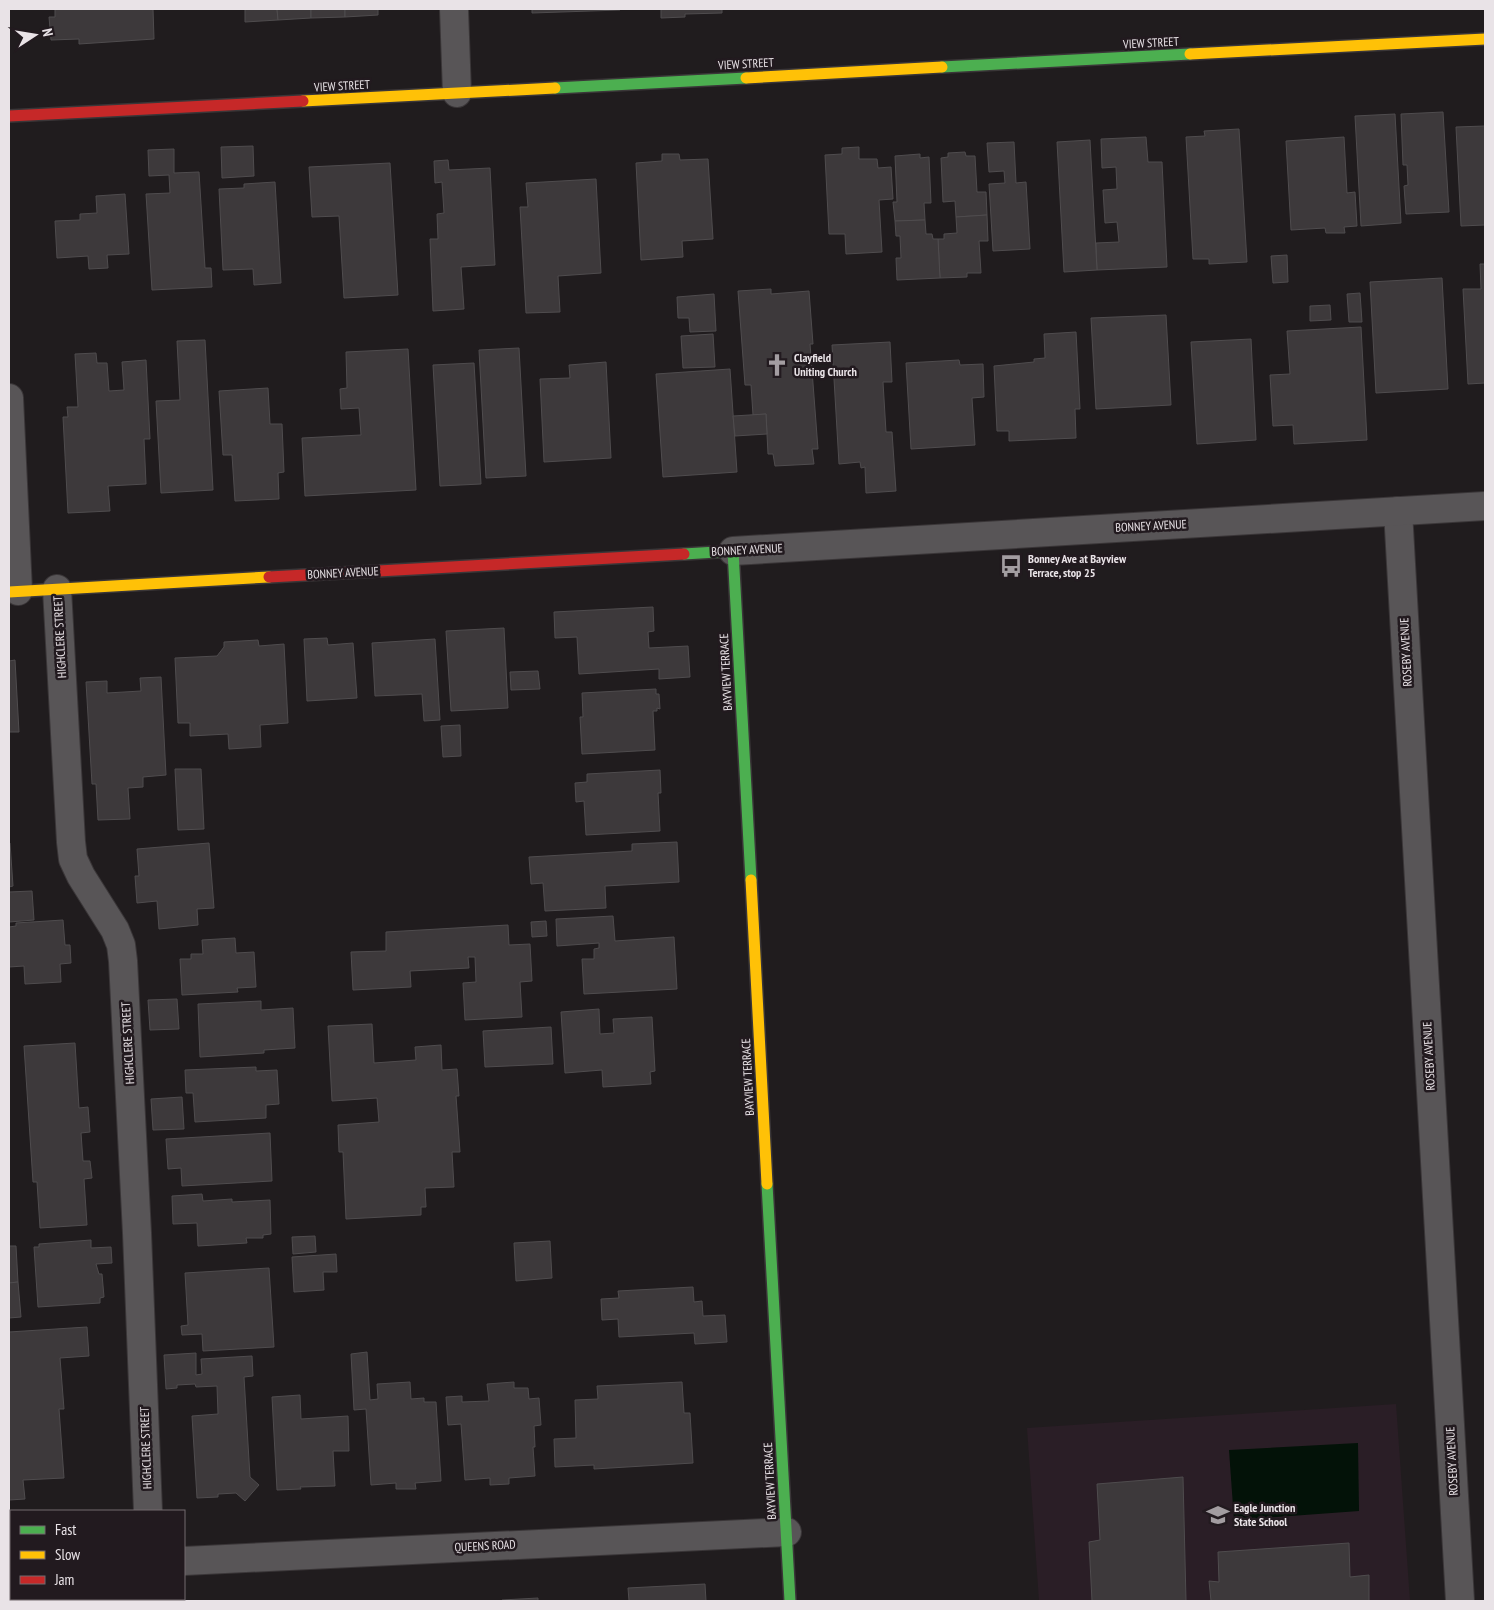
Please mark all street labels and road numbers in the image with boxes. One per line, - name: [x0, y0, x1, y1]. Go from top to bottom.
- street label: VIEW STREET: [1122, 34, 1180, 52]
- street label: VIEW STREET: [717, 55, 775, 73]
- street label: VIEW STREET: [313, 77, 371, 95]
- street label: BONNEY AVENUE: [1115, 516, 1187, 535]
- street label: BONNEY AVENUE: [711, 540, 783, 559]
- street label: BONNEY AVENUE: [307, 563, 379, 582]
- street label: HIGHCLERE STREET: [50, 595, 69, 679]
- street label: ROSEBY AVENUE: [1396, 617, 1415, 687]
- street label: BAYVIEW TERRACE: [716, 633, 735, 711]
- street label: HIGHCLERE STREET: [118, 1001, 137, 1085]
- street label: ROSEBY AVENUE: [1419, 1021, 1438, 1091]
- street label: BAYVIEW TERRACE: [738, 1038, 757, 1116]
- street label: HIGHCLERE STREET: [137, 1406, 154, 1490]
- street label: ROSEBY AVENUE: [1442, 1426, 1461, 1496]
- street label: BAYVIEW TERRACE: [760, 1442, 779, 1520]
- street label: QUEENS ROAD: [454, 1536, 516, 1555]

